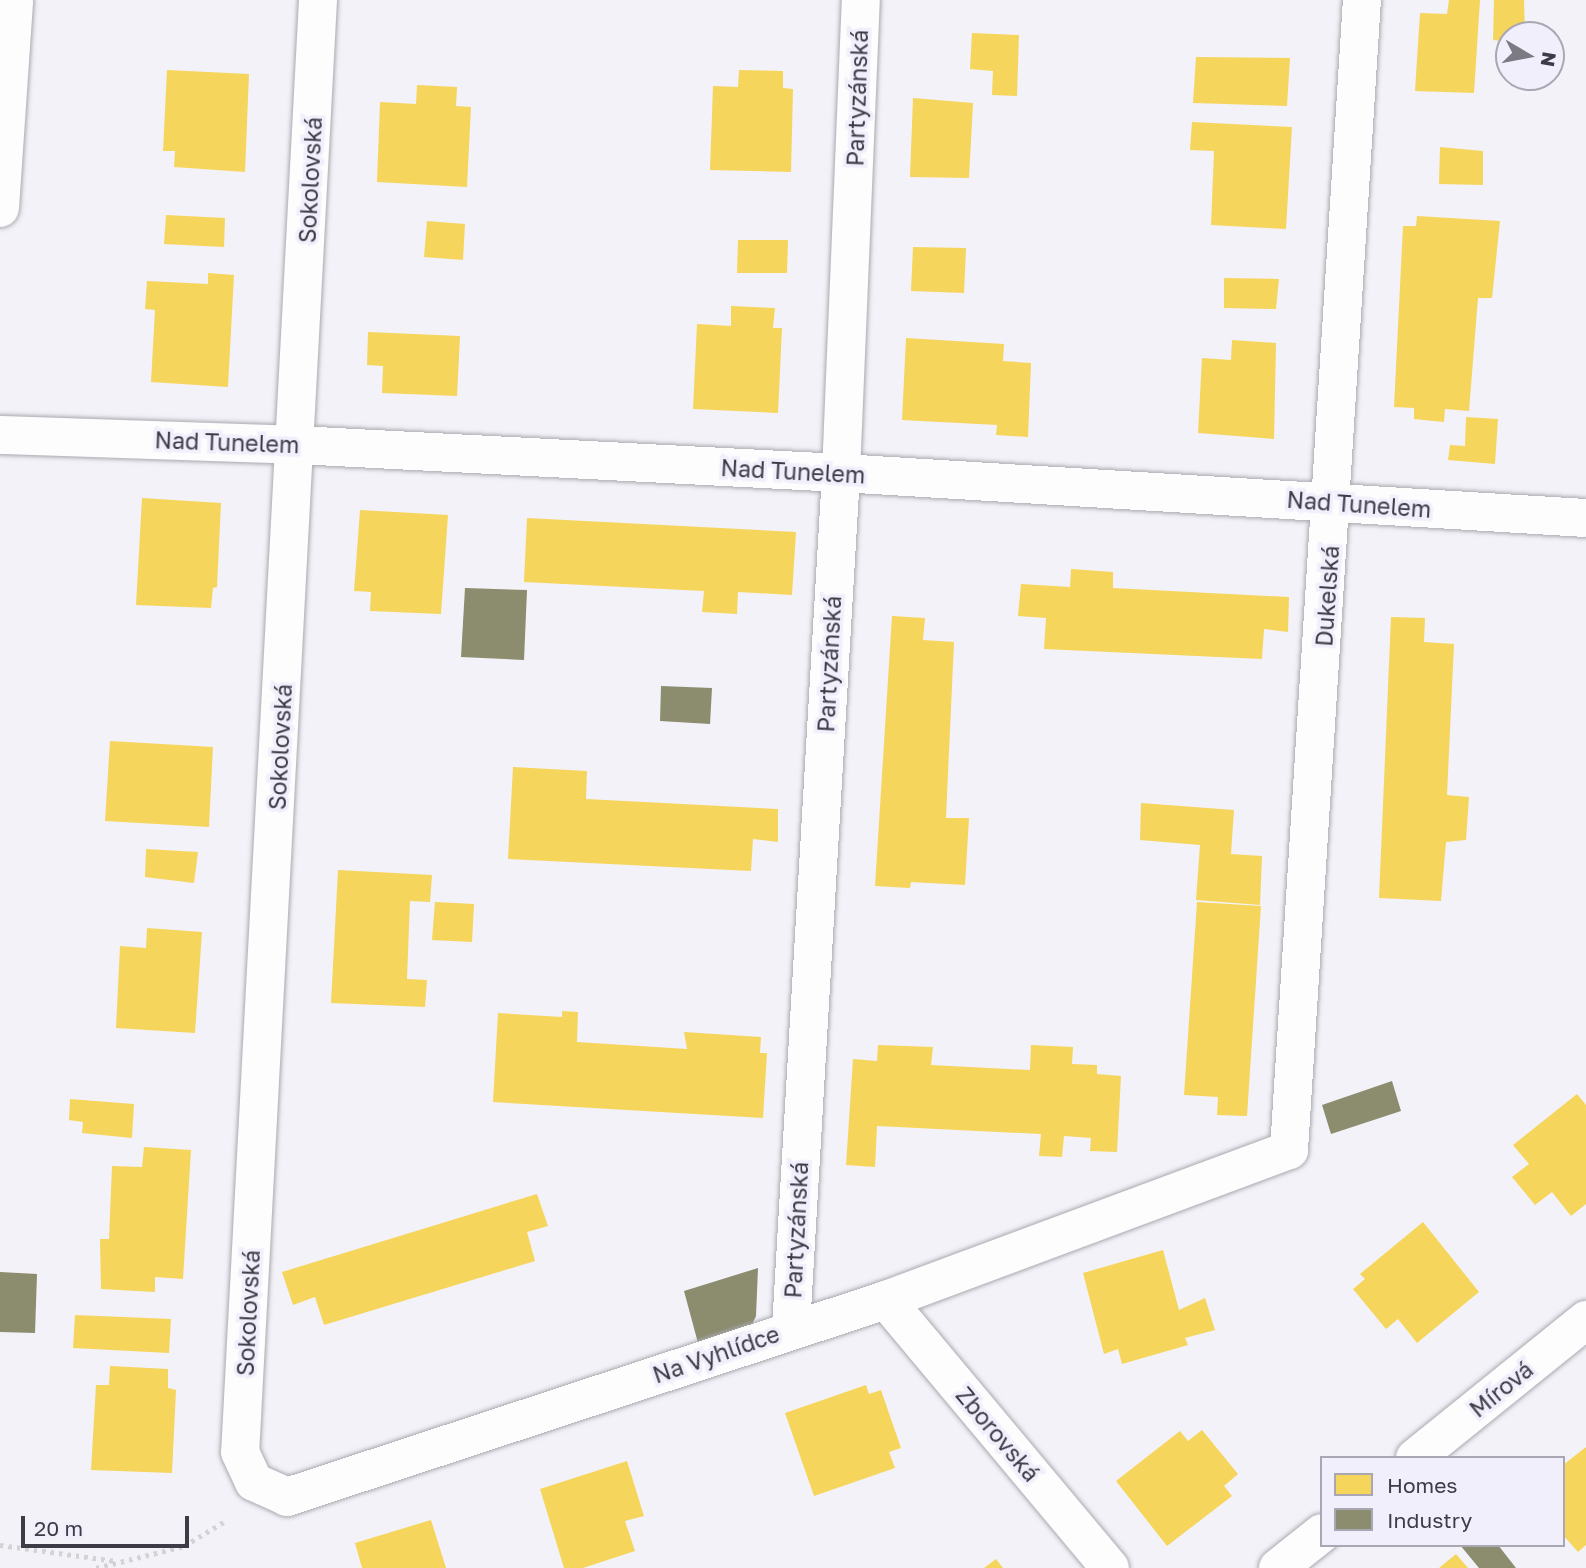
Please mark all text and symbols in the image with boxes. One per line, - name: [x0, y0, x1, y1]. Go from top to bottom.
- north arrow: [1495, 21, 1565, 91]
- street label: Partyzánská: [841, 29, 873, 167]
- text: N: [1537, 50, 1562, 68]
- street label: Sokolovská: [293, 116, 327, 244]
- street label: Nad Tunelem: [154, 426, 300, 458]
- street label: Nad Tunelem: [720, 453, 866, 489]
- street label: Nad Tunelem: [1286, 485, 1432, 523]
- street label: Dukelská: [1310, 545, 1344, 647]
- street label: Partyzánská: [812, 595, 846, 733]
- street label: Sokolovská: [263, 683, 297, 811]
- street label: Partyzánská: [779, 1161, 813, 1299]
- street label: Sokolovská: [231, 1249, 265, 1377]
- street label: Na Vyhlídce: [649, 1319, 783, 1389]
- street label: Mírová: [1464, 1355, 1538, 1423]
- street label: Zborovská: [951, 1381, 1045, 1487]
- legend: [1320, 1456, 1565, 1547]
- text: Homes: [1387, 1472, 1457, 1498]
- scale bar: [24, 1502, 192, 1546]
- text: Industry: [1387, 1507, 1472, 1533]
- text: 20 m: [34, 1515, 83, 1541]

